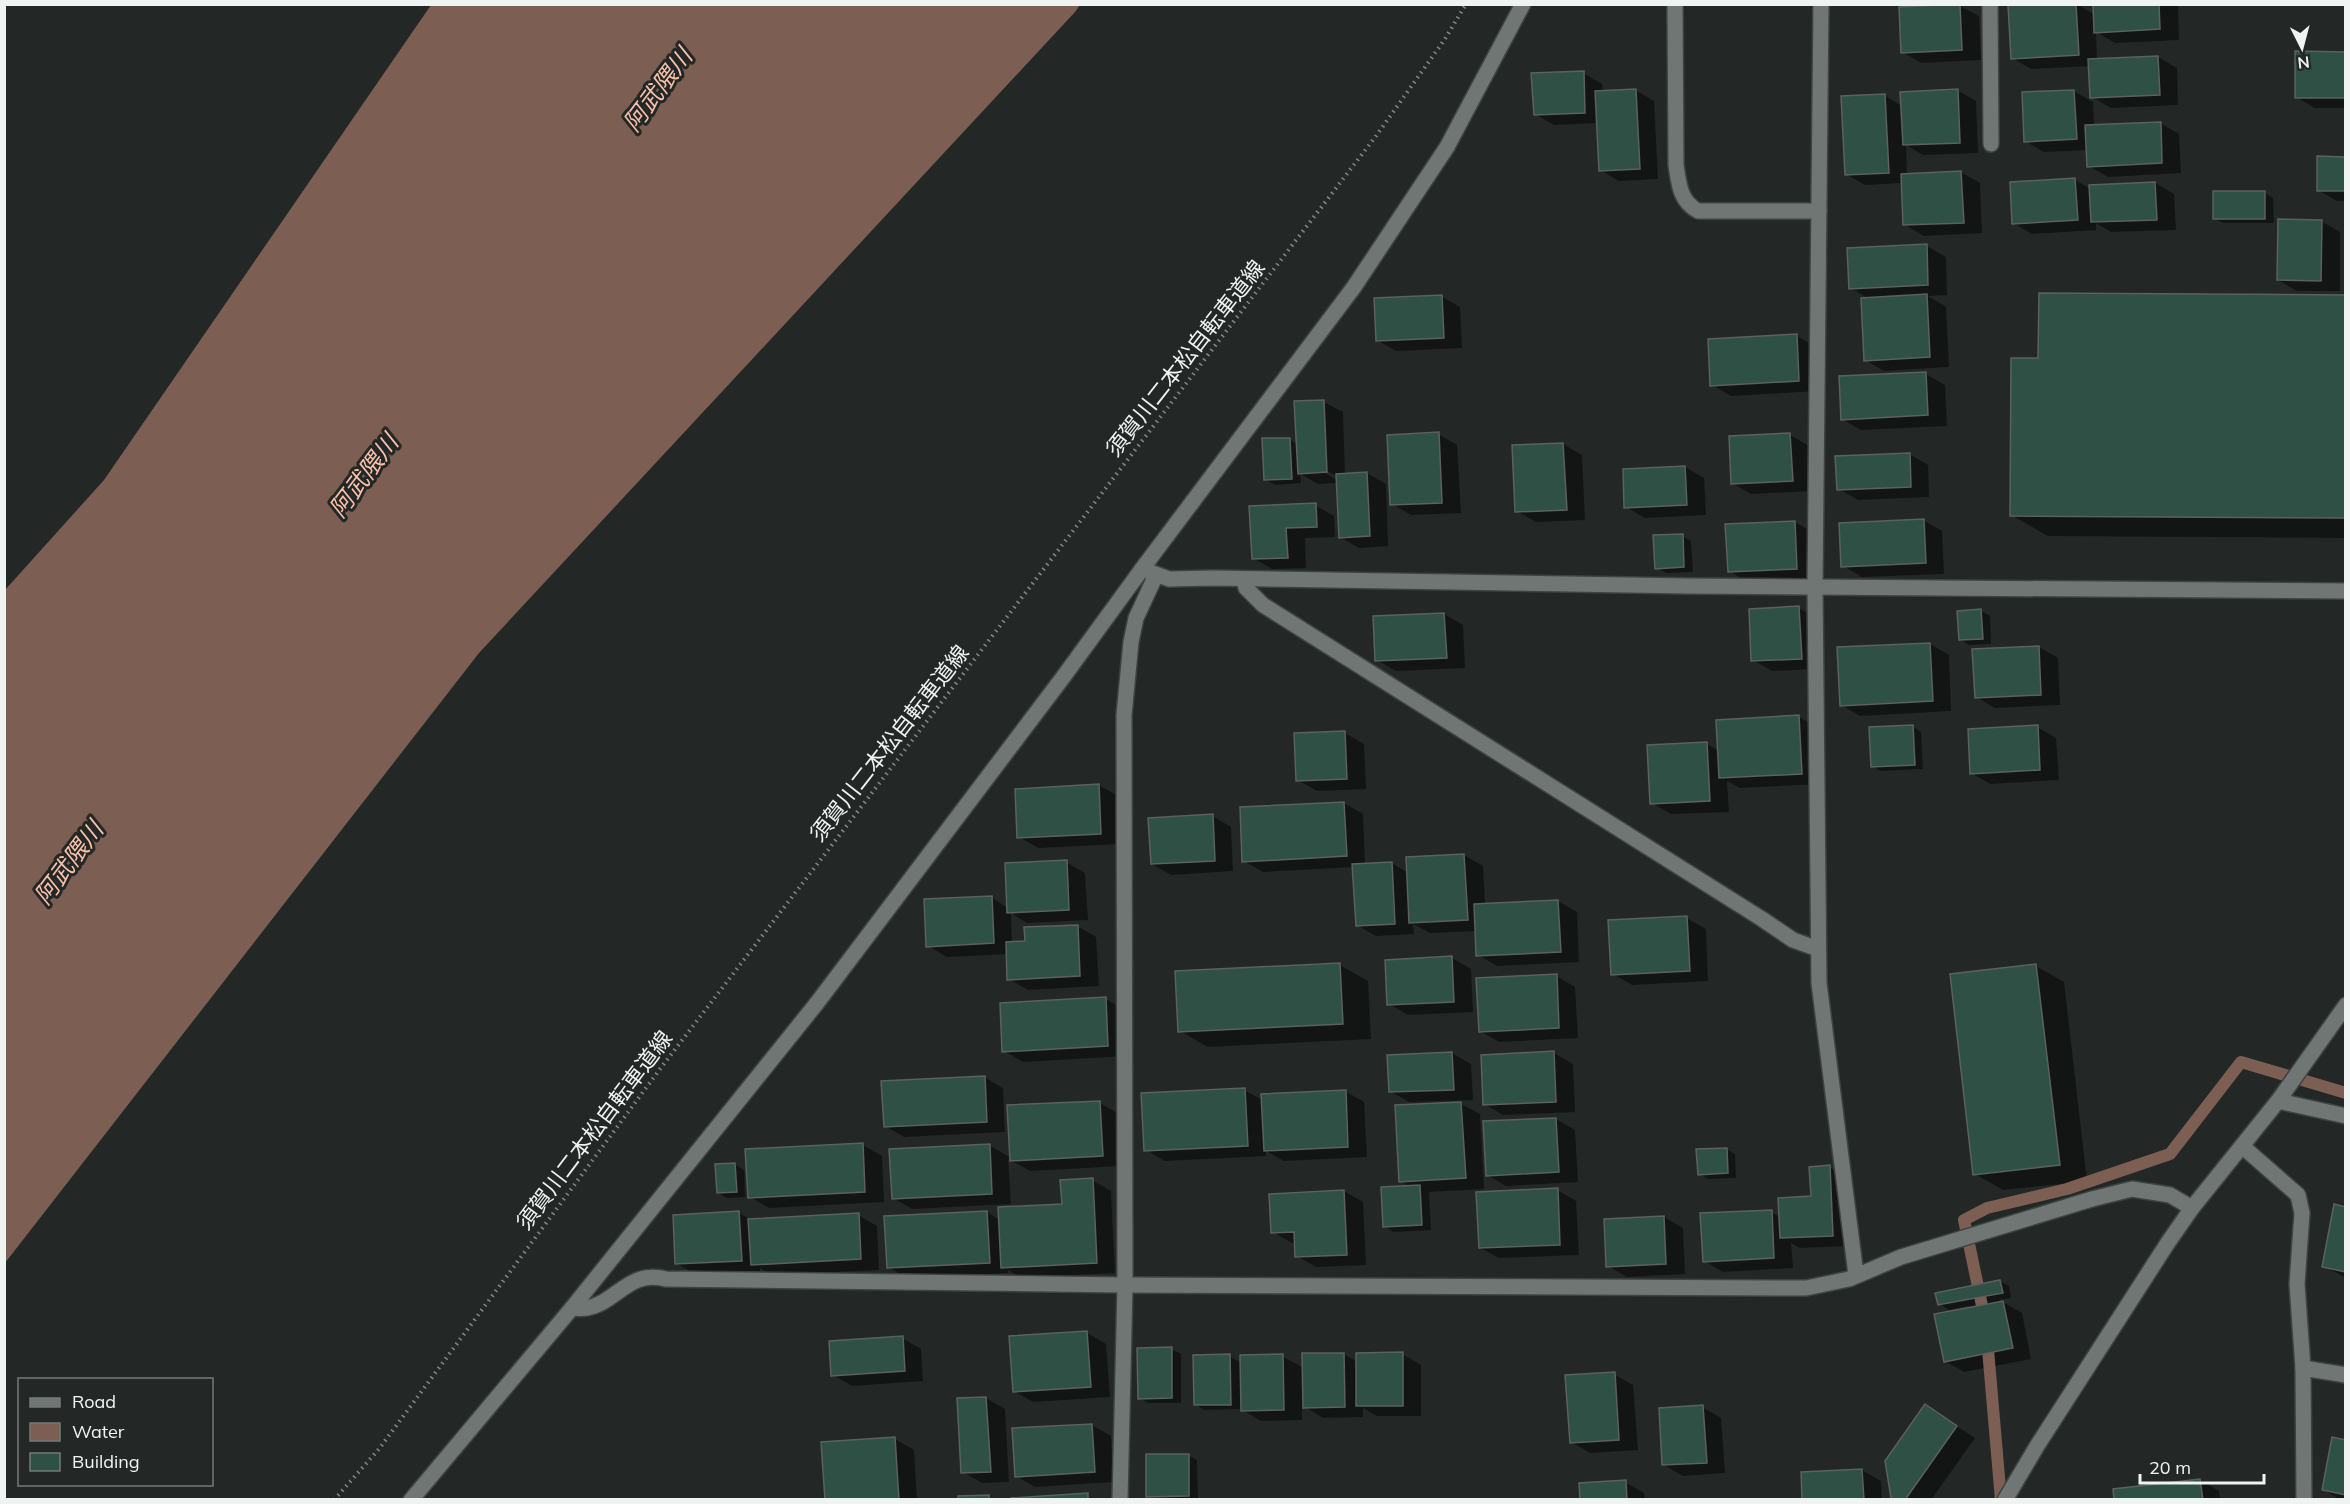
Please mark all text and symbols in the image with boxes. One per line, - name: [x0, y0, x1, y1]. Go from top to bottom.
- north arrow: [2272, 18, 2332, 78]
- water label: 阿武隈川: [616, 40, 700, 137]
- text: N: [2297, 52, 2311, 73]
- street label: 須賀川二本松自転車道線: [1099, 254, 1271, 462]
- water label: 阿武隈川: [322, 426, 406, 523]
- street label: 須賀川二本松自転車道線: [803, 639, 975, 847]
- water label: 阿武隈川: [27, 813, 111, 910]
- street label: 須賀川二本松自転車道線: [510, 1025, 678, 1235]
- legend: [18, 1378, 213, 1486]
- text: Road: [72, 1390, 116, 1413]
- text: Water: [72, 1420, 125, 1443]
- scale bar: [2140, 1447, 2264, 1485]
- text: Building: [72, 1450, 140, 1473]
- text: 20 m: [2149, 1456, 2191, 1479]

